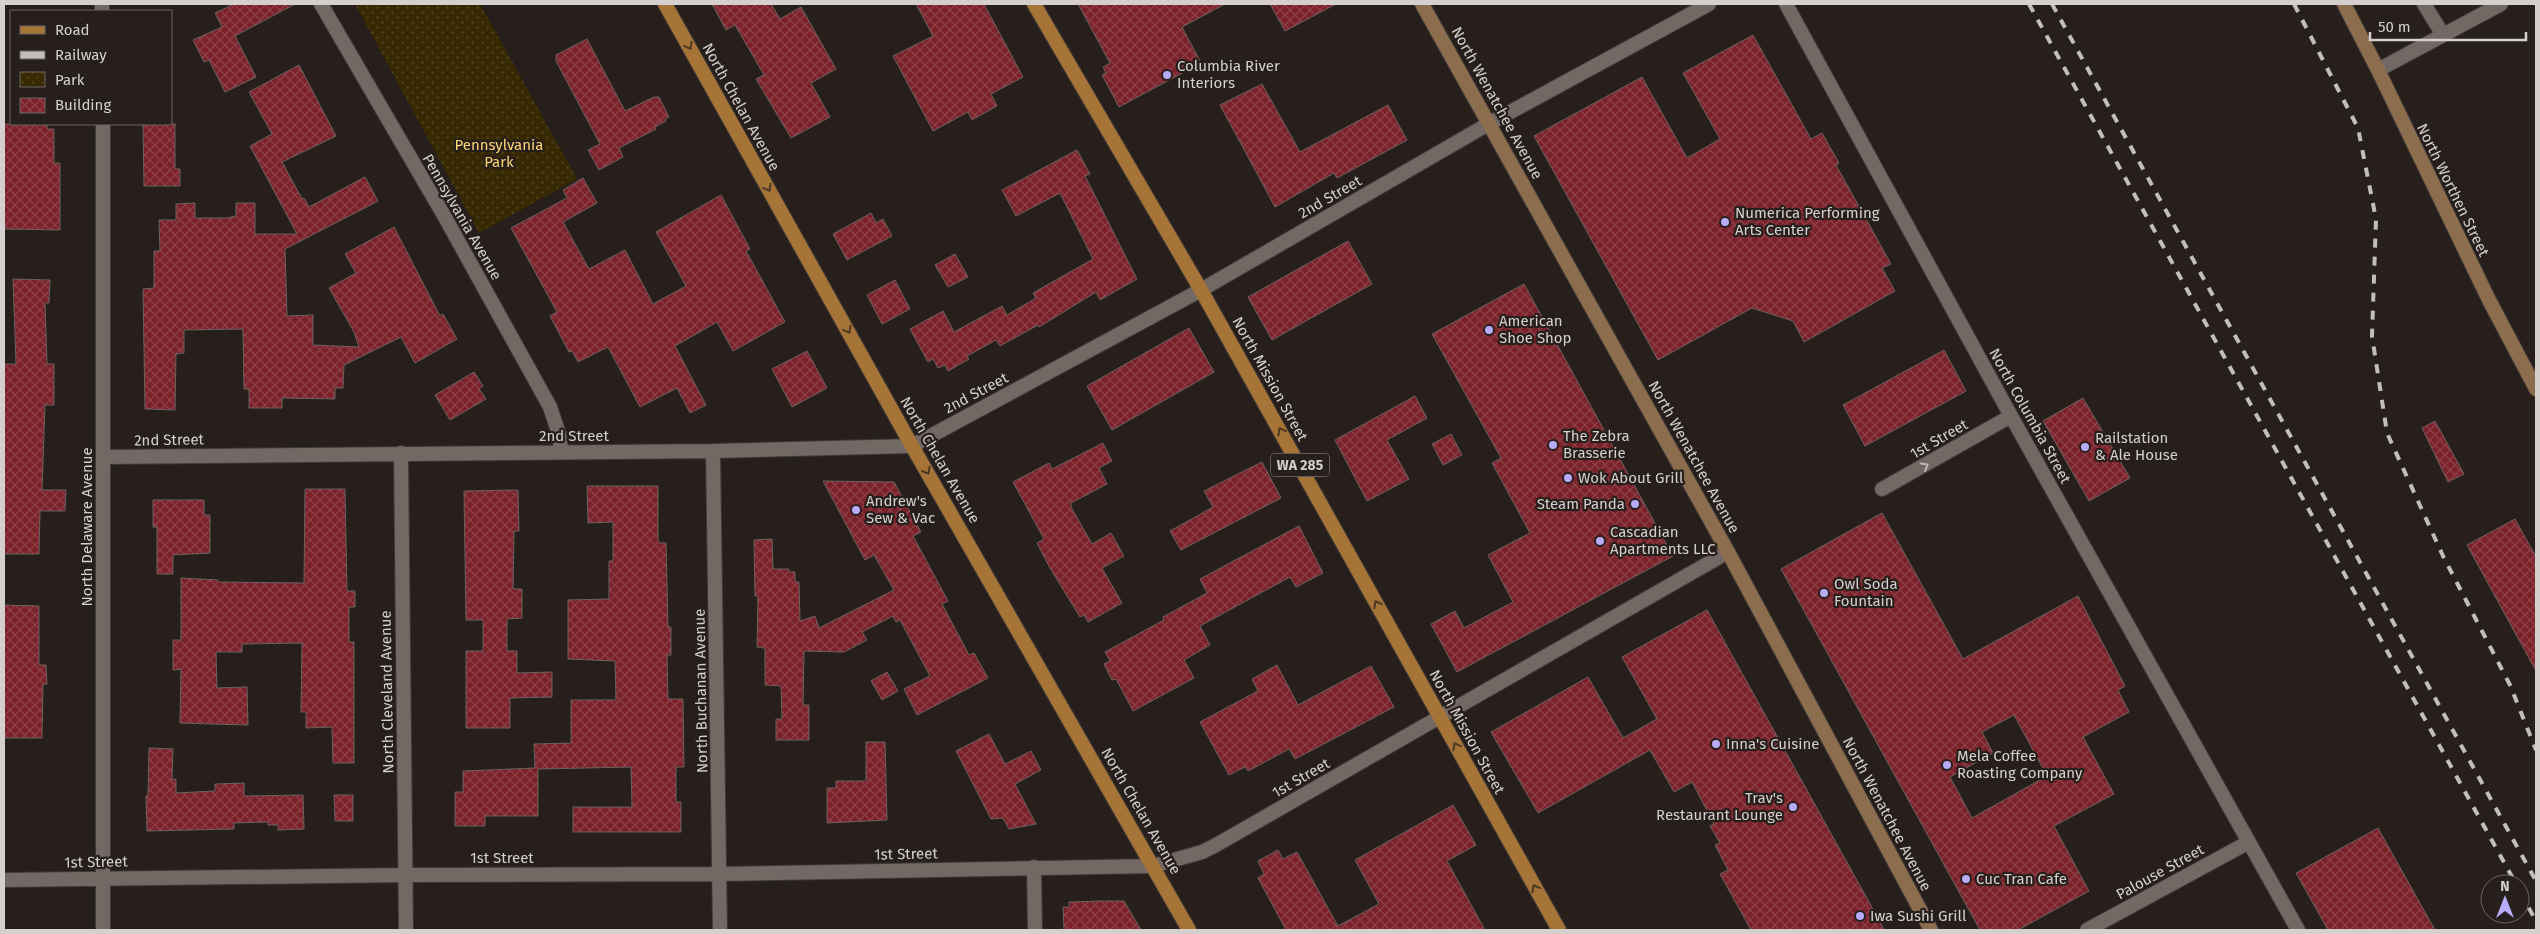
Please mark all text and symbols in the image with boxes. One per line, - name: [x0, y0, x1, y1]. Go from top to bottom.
- legend: [10, 10, 172, 125]
- scale bar: [2370, 10, 2526, 42]
- text: 50 m: [2378, 18, 2411, 36]
- text: Road: [55, 21, 90, 39]
- street label: North Wenatchee Avenue: [1448, 24, 1546, 182]
- street label: North Chelan Avenue: [698, 40, 784, 174]
- one-way arrow: [682, 41, 692, 50]
- text: Railway: [55, 46, 107, 64]
- place label: Columbia River Interiors: [1177, 57, 1280, 92]
- marker: Columbia River Interiors: [1161, 69, 1173, 81]
- text: Park: [55, 71, 85, 89]
- text: Building: [55, 96, 111, 114]
- street label: North Worthen Street: [2413, 121, 2493, 260]
- park label: Pennsylvania Park: [455, 136, 543, 171]
- street label: Pennsylvania Avenue: [419, 151, 505, 283]
- street label: 2nd Street: [1295, 171, 1365, 222]
- one-way arrow: [762, 183, 772, 192]
- place label: Numerica Performing Arts Center: [1735, 204, 1880, 239]
- marker: Numerica Performing Arts Center: [1719, 216, 1731, 228]
- place label: American Shoe Shop: [1499, 312, 1572, 347]
- street label: North Mission Street: [1228, 314, 1312, 445]
- one-way arrow: [841, 324, 851, 333]
- marker: American Shoe Shop: [1483, 324, 1495, 336]
- street label: North Columbia Street: [1985, 345, 2075, 487]
- street label: 2nd Street: [941, 368, 1012, 417]
- street label: North Wenatchee Avenue: [1645, 378, 1743, 536]
- street label: North Chelan Avenue: [896, 393, 984, 527]
- street label: 1st Street: [1907, 415, 1972, 463]
- street label: 2nd Street: [539, 427, 610, 445]
- place label: The Zebra Brasserie: [1563, 427, 1630, 462]
- one-way arrow: [1277, 428, 1287, 437]
- place label: Railstation & Ale House: [2095, 429, 2178, 464]
- street label: 2nd Street: [134, 430, 205, 450]
- marker: The Zebra Brasserie: [1547, 439, 1559, 451]
- marker: Railstation & Ale House: [2079, 441, 2091, 453]
- street label: North Delaware Avenue: [78, 447, 96, 607]
- road number: WA 285: [1271, 454, 1329, 476]
- one-way arrow: [1919, 462, 1928, 472]
- one-way arrow: [921, 466, 931, 475]
- place label: Wok About Grill: [1578, 469, 1684, 487]
- marker: Wok About Grill: [1562, 472, 1574, 484]
- place label: Andrew's Sew & Vac: [866, 492, 935, 527]
- place label: Steam Panda: [1537, 495, 1625, 513]
- marker: Steam Panda: [1629, 498, 1641, 510]
- marker: Andrew's Sew & Vac: [850, 504, 862, 516]
- place label: Cascadian Apartments LLC: [1610, 523, 1716, 558]
- marker: Cascadian Apartments LLC: [1594, 535, 1606, 547]
- place label: Owl Soda Fountain: [1834, 575, 1898, 610]
- marker: Owl Soda Fountain: [1818, 587, 1830, 599]
- one-way arrow: [1373, 600, 1383, 609]
- street label: North Buchanan Avenue: [691, 609, 711, 773]
- street label: North Cleveland Avenue: [377, 610, 397, 774]
- street label: North Mission Street: [1425, 667, 1509, 798]
- street label: North Wenatchee Avenue: [1839, 734, 1935, 894]
- place label: Inna's Cuisine: [1726, 735, 1819, 753]
- marker: Inna's Cuisine: [1710, 738, 1722, 750]
- one-way arrow: [1453, 742, 1463, 751]
- street label: North Chelan Avenue: [1097, 744, 1185, 878]
- place label: Mela Coffee Roasting Company: [1957, 747, 2083, 782]
- street label: 1st Street: [1269, 754, 1334, 802]
- marker: Mela Coffee Roasting Company: [1941, 759, 1953, 771]
- place label: Trav's Restaurant Lounge: [1656, 789, 1783, 824]
- marker: Trav's Restaurant Lounge: [1787, 801, 1799, 813]
- street label: Palouse Street: [2113, 840, 2208, 904]
- street label: 1st Street: [874, 844, 939, 864]
- street label: 1st Street: [470, 849, 534, 867]
- street label: 1st Street: [64, 852, 129, 872]
- place label: Cuc Tran Cafe: [1976, 870, 2067, 888]
- marker: Cuc Tran Cafe: [1960, 873, 1972, 885]
- north arrow: [2480, 874, 2530, 924]
- text: N: [2500, 878, 2510, 895]
- one-way arrow: [1531, 884, 1541, 893]
- place label: Iwa Sushi Grill: [1870, 907, 1967, 925]
- marker: Iwa Sushi Grill: [1854, 910, 1866, 922]

